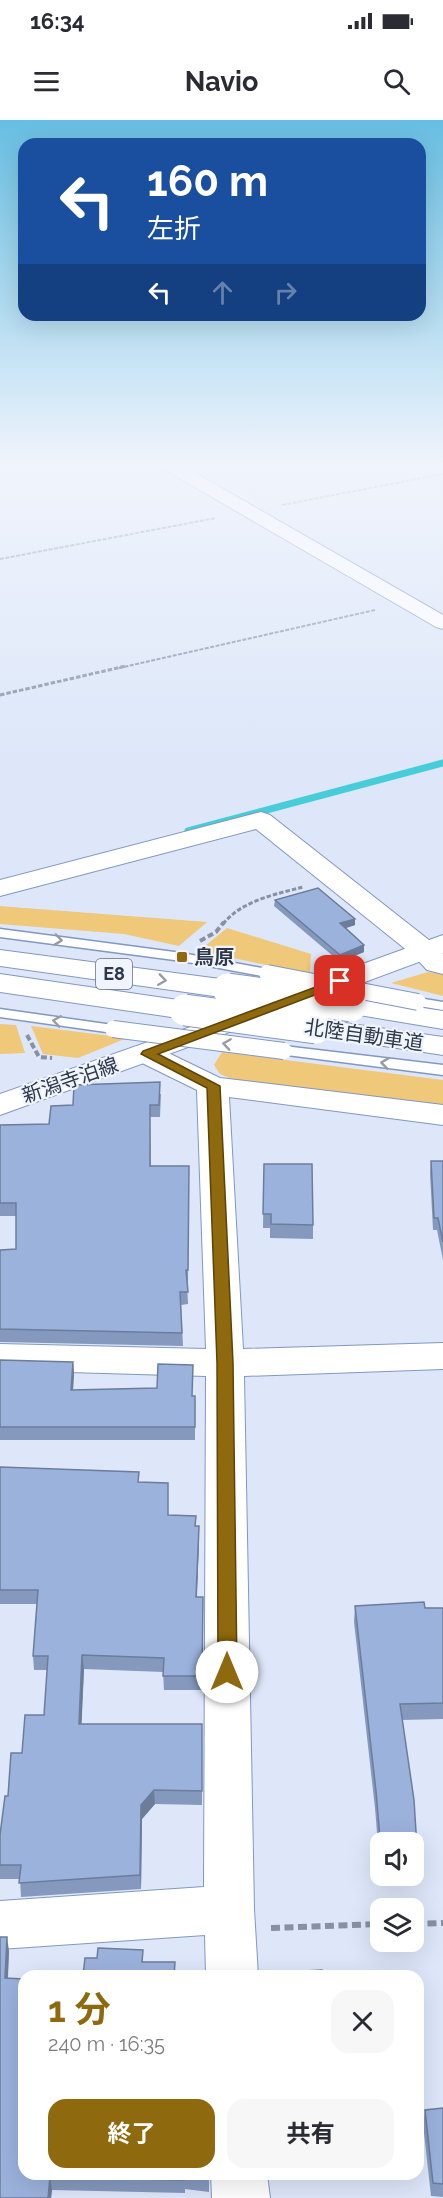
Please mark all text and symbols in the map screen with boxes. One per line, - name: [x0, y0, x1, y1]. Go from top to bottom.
- text: 16:34: [30, 8, 85, 34]
- icon: menu: [30, 65, 63, 98]
- icon: search: [380, 65, 413, 98]
- text: Navio: [185, 66, 258, 97]
- text: 160 m: [147, 157, 268, 206]
- icon: left: [48, 162, 126, 240]
- text: 左折: [147, 213, 201, 244]
- icon: left: [143, 276, 176, 309]
- icon: ahead: [206, 276, 239, 309]
- icon: right: [269, 276, 302, 309]
- one-way arrow: [53, 933, 63, 945]
- place label: 鳥原: [194, 945, 234, 969]
- marker: 鳥原: [175, 950, 189, 964]
- pin: [314, 955, 365, 1006]
- road number: E8: [96, 959, 132, 989]
- icon: arrive: [323, 964, 356, 997]
- one-way arrow: [157, 974, 167, 986]
- one-way arrow: [52, 1015, 61, 1027]
- street label: 北陸自動車道: [303, 1015, 425, 1055]
- one-way arrow: [222, 1038, 231, 1050]
- street label: 新潟寺泊線: [19, 1052, 121, 1108]
- one-way arrow: [380, 1058, 389, 1070]
- position arrow: [195, 1640, 259, 1704]
- map controls: [370, 1832, 424, 1952]
- button: sound: [370, 1832, 424, 1886]
- button: layers: [370, 1898, 424, 1952]
- text: 1 分: [48, 1988, 110, 2030]
- button: close: [331, 1990, 394, 2053]
- text: 240 m · 16:35: [48, 2032, 165, 2056]
- button: 終了: [48, 2099, 215, 2168]
- button: 共有: [227, 2099, 394, 2168]

